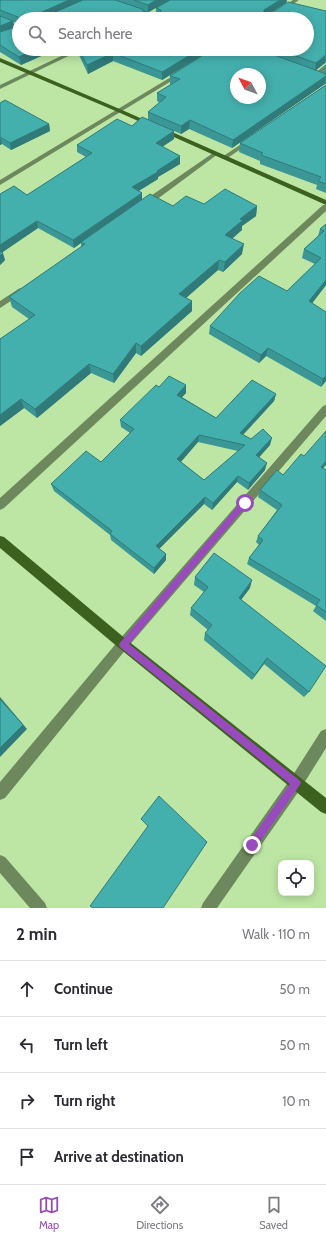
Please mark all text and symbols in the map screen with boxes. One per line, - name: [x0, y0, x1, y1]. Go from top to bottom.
- search box: [12, 12, 314, 56]
- icon: search: [26, 23, 48, 45]
- text: Search here: [58, 25, 133, 43]
- north arrow: [230, 68, 266, 104]
- route start: [236, 494, 254, 512]
- route end: [243, 836, 261, 854]
- map controls: [278, 860, 314, 896]
- button: locate: [278, 860, 314, 896]
- text: 2 min: [16, 924, 57, 944]
- text: Walk · 110 m: [242, 926, 310, 942]
- icon: ahead: [16, 978, 38, 1000]
- text: Continue: [54, 980, 113, 998]
- text: 50 m: [280, 981, 310, 997]
- icon: left: [16, 1034, 38, 1056]
- text: Turn left: [54, 1036, 108, 1054]
- text: 50 m: [280, 1037, 310, 1053]
- icon: right: [16, 1090, 38, 1112]
- text: Turn right: [54, 1092, 115, 1110]
- text: 10 m: [282, 1093, 310, 1109]
- icon: arrive: [16, 1146, 38, 1168]
- text: Arrive at destination: [54, 1148, 184, 1166]
- tab: Map: [38, 1194, 60, 1232]
- tab: Directions: [136, 1194, 183, 1232]
- tab: Saved: [259, 1194, 288, 1232]

